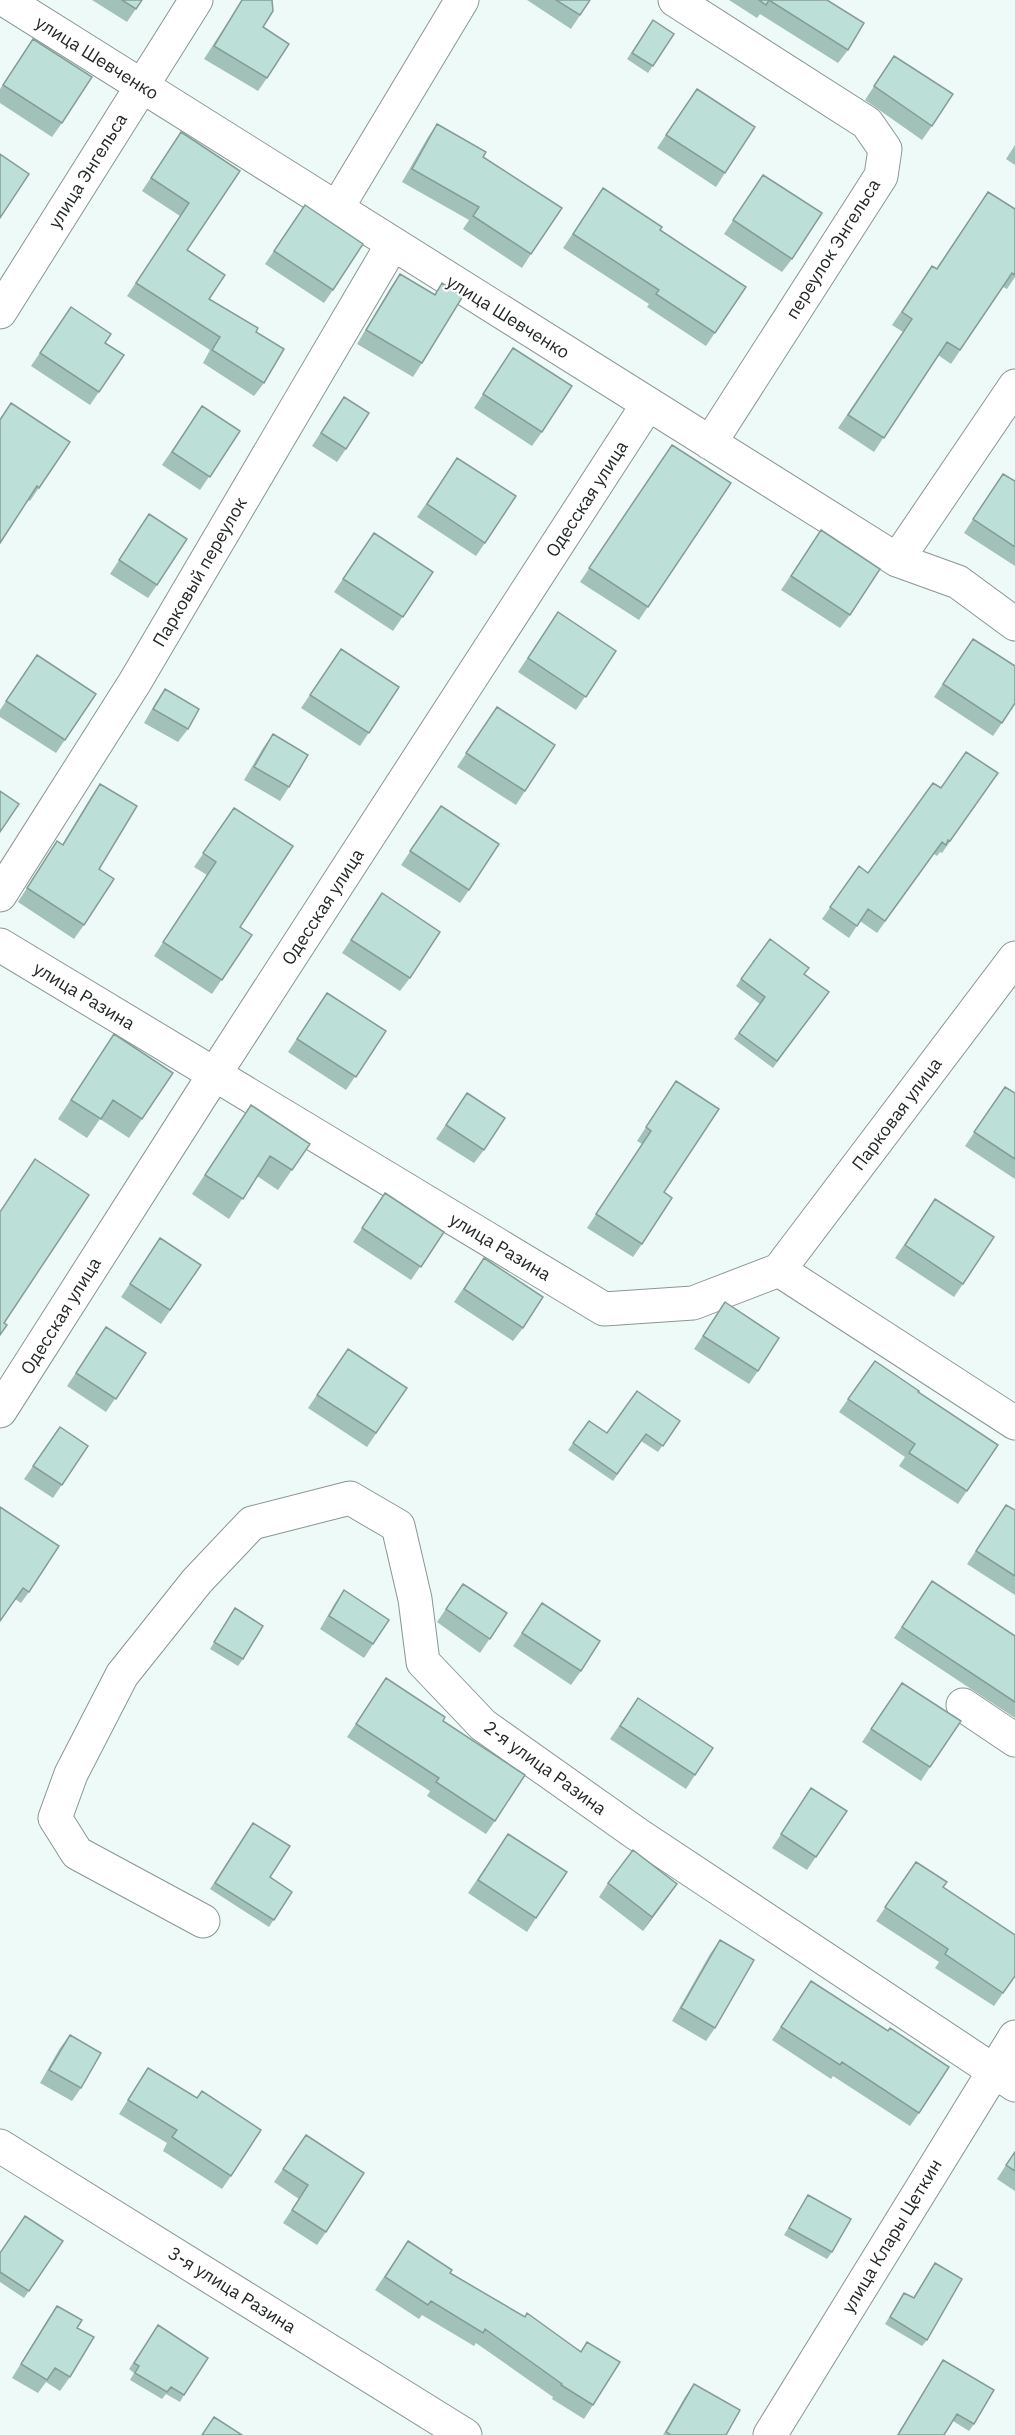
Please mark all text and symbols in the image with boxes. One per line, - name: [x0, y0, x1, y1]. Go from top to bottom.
- street label: улица Шевченко: [31, 10, 163, 105]
- street label: улица Энгельса: [43, 109, 132, 233]
- street label: переулок Энгельса: [780, 174, 885, 323]
- street label: улица Шевченко: [442, 269, 574, 364]
- street label: Одесская улица: [540, 436, 633, 561]
- street label: Парковый переулок: [147, 493, 252, 651]
- street label: Одесская улица: [276, 844, 369, 969]
- street label: улица Разина: [29, 956, 139, 1035]
- street label: Парковая улица: [847, 1052, 947, 1175]
- street label: улица Разина: [445, 1207, 555, 1286]
- street label: Одесская улица: [15, 1252, 106, 1379]
- street label: 2-я улица Разина: [479, 1715, 611, 1820]
- street label: улица Клары Цеткин: [836, 2154, 947, 2317]
- street label: 3-я улица Разина: [164, 2241, 301, 2338]

